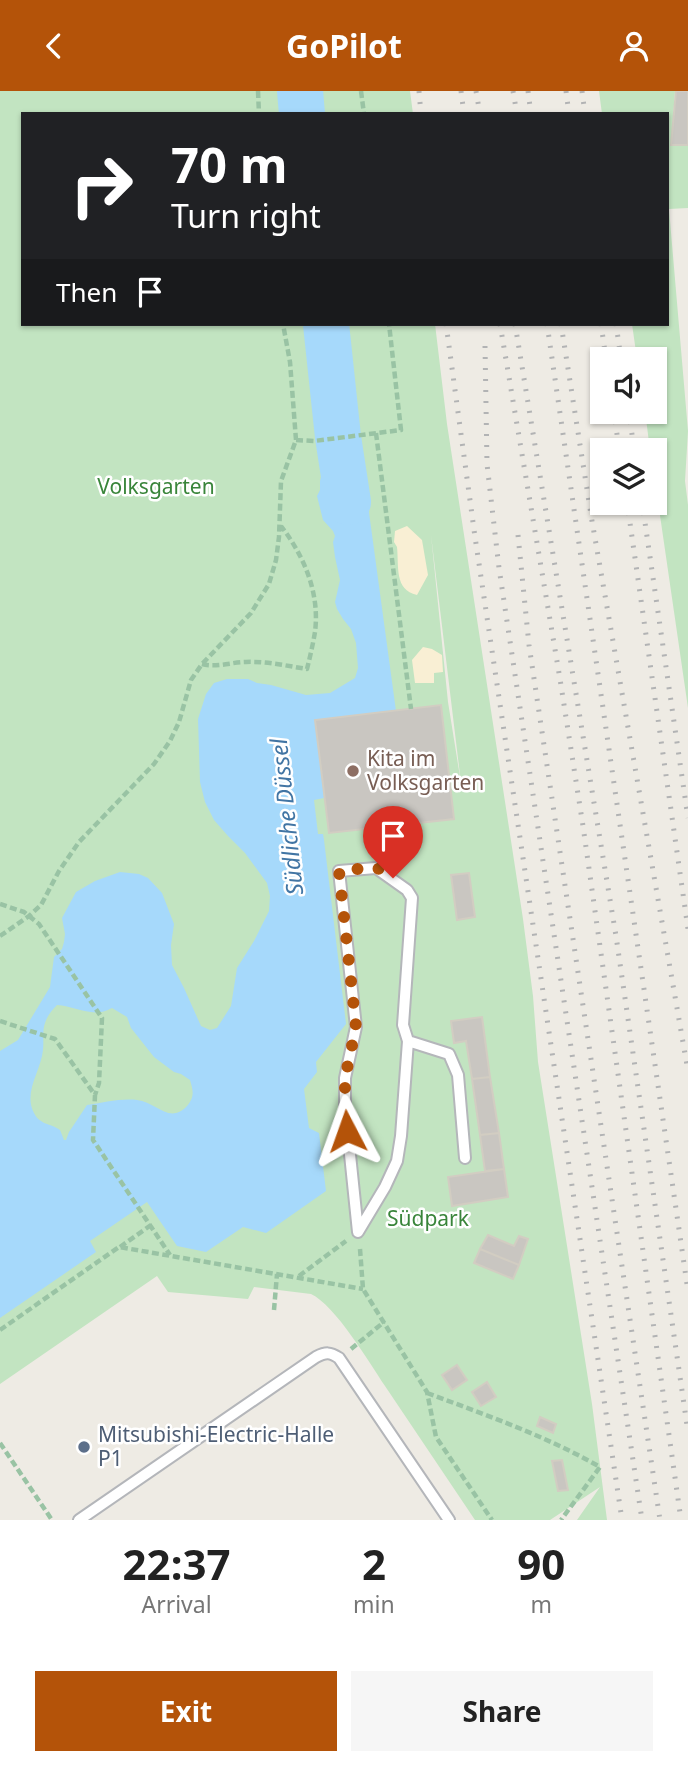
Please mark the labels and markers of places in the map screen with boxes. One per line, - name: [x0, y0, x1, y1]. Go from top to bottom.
- place label: Kita im Volksgarten: [367, 744, 484, 796]
- marker: Kita im Volksgarten: [345, 763, 361, 779]
- pin: [363, 806, 423, 878]
- place label: Mitsubishi-Electric-Halle P1: [98, 1420, 334, 1472]
- marker: Mitsubishi-Electric-Halle P1: [76, 1439, 92, 1455]

